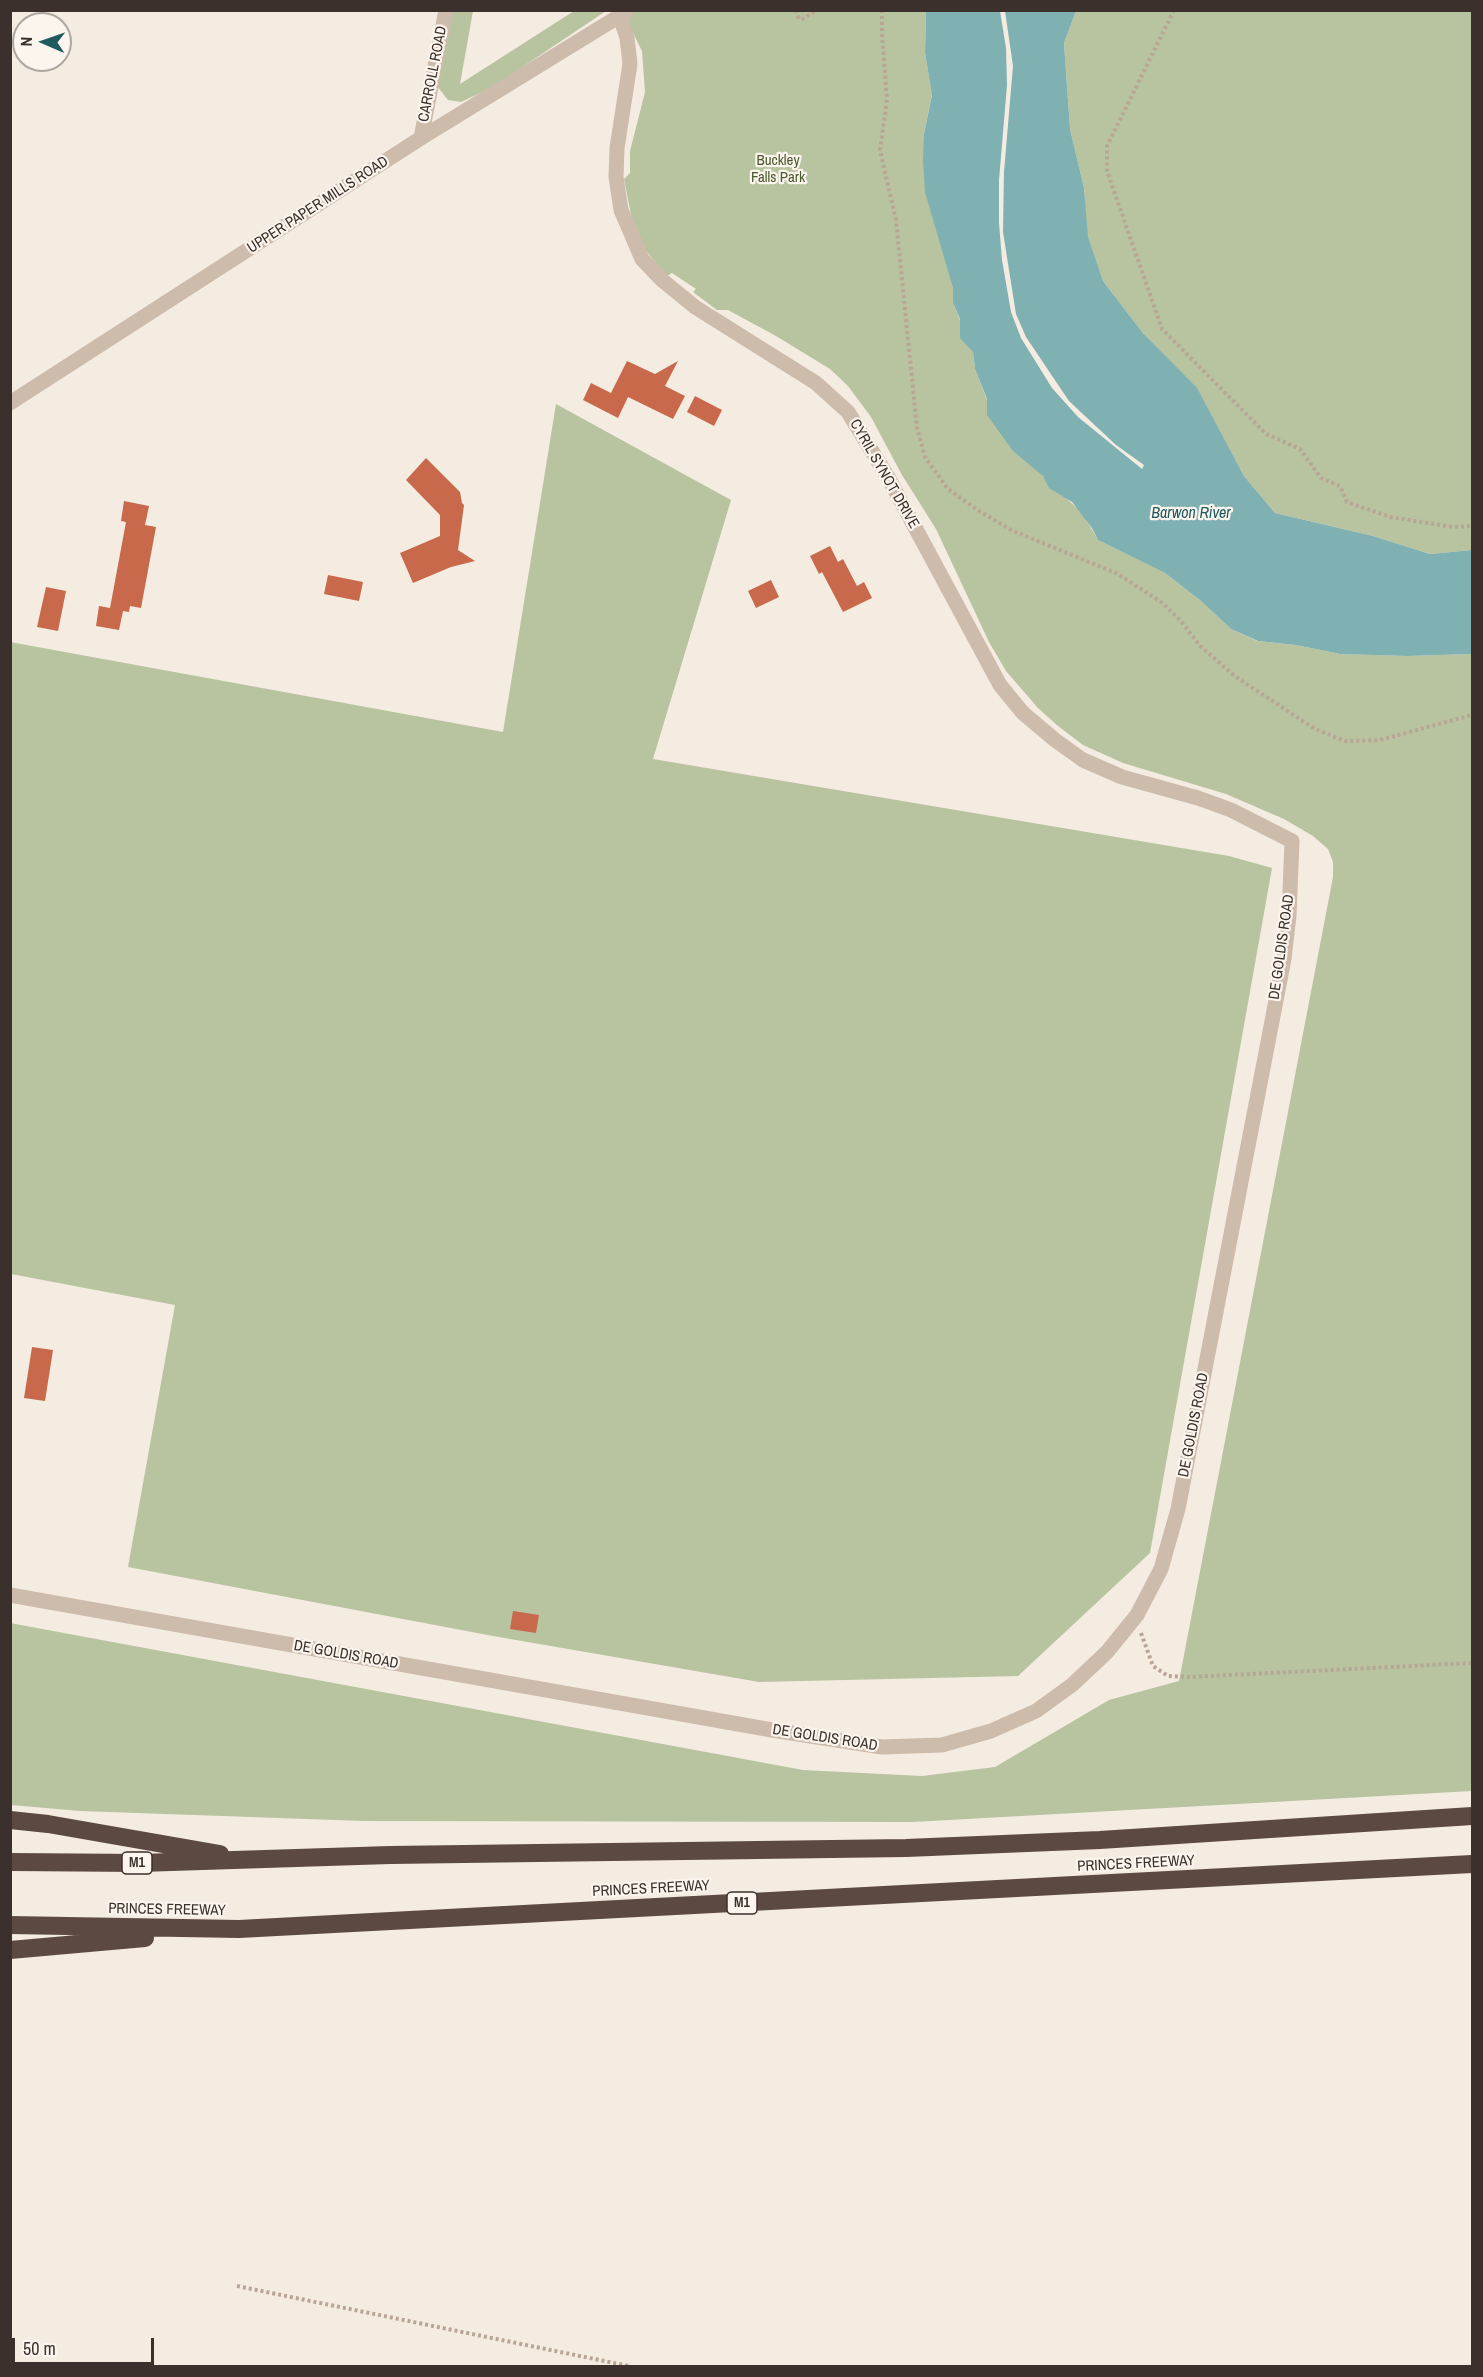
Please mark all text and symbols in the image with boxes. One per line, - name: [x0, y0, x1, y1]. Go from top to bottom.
- north arrow: [12, 12, 72, 72]
- street label: CARROLL ROAD: [415, 25, 451, 123]
- text: N: [15, 36, 37, 47]
- park label: Buckley Falls Park: [751, 152, 805, 187]
- street label: UPPER PAPER MILLS ROAD: [244, 153, 392, 257]
- street label: CYRIL SYNOT DRIVE: [845, 416, 923, 532]
- water label: Barwon River: [1151, 504, 1231, 524]
- street label: DE GOLDIS ROAD: [1266, 893, 1298, 1001]
- street label: DE GOLDIS ROAD: [1175, 1371, 1213, 1479]
- street label: DE GOLDIS ROAD: [292, 1637, 400, 1673]
- street label: DE GOLDIS ROAD: [771, 1721, 879, 1755]
- road number: M1: [122, 1852, 152, 1874]
- street label: PRINCES FREEWAY: [1077, 1852, 1195, 1876]
- street label: PRINCES FREEWAY: [592, 1877, 710, 1901]
- road number: M1: [727, 1892, 757, 1914]
- street label: PRINCES FREEWAY: [108, 1900, 226, 1920]
- scale bar: [15, 2326, 158, 2364]
- text: 50 m: [23, 2336, 56, 2361]

